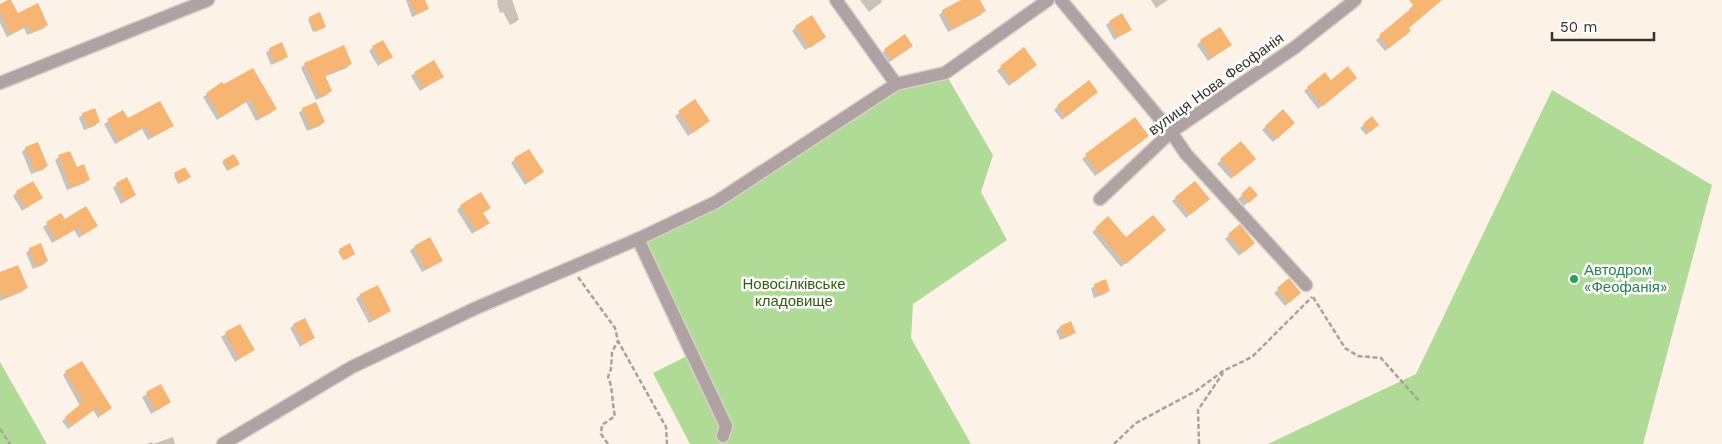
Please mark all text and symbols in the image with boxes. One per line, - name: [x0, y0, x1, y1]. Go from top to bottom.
- scale bar: [1552, 10, 1654, 42]
- text: 50 m: [1560, 18, 1597, 36]
- street label: вулиця Нова Феофанія: [1145, 29, 1287, 139]
- place label: Автодром «Феофанія»: [1584, 261, 1667, 296]
- marker: Автодром «Феофанія»: [1568, 273, 1580, 285]
- park label: Новосілківське кладовище: [743, 275, 846, 310]

